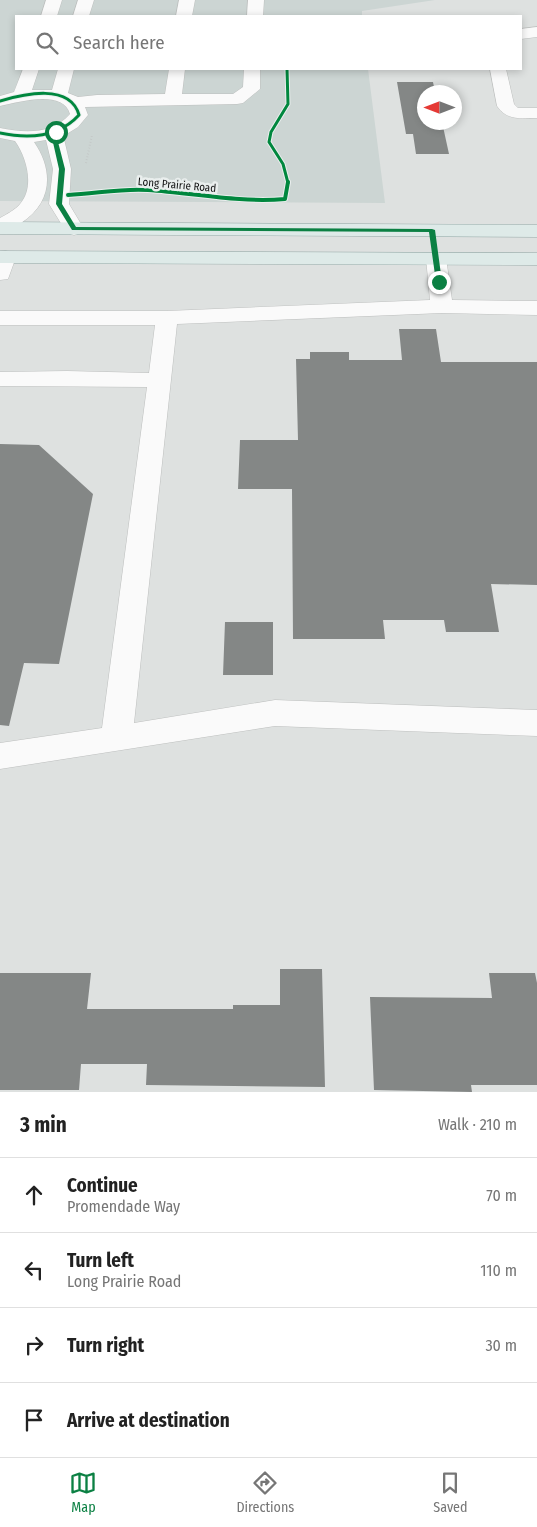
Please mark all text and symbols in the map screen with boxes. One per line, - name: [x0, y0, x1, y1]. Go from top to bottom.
- search box: [15, 15, 522, 70]
- icon: search: [33, 29, 61, 57]
- text: Search here: [73, 31, 165, 54]
- north arrow: [417, 85, 462, 130]
- route start: [45, 121, 68, 144]
- street label: Long Prairie Road: [137, 175, 217, 195]
- route end: [428, 271, 451, 294]
- text: 3 min: [20, 1112, 67, 1138]
- text: Walk · 210 m: [438, 1115, 517, 1134]
- text: Continue: [67, 1174, 138, 1197]
- icon: ahead: [20, 1181, 48, 1209]
- text: 70 m: [486, 1186, 517, 1205]
- text: Promendade Way: [67, 1197, 180, 1216]
- text: Turn left: [67, 1249, 134, 1272]
- icon: left: [20, 1256, 48, 1284]
- text: 110 m: [480, 1261, 517, 1280]
- text: Long Prairie Road: [67, 1272, 181, 1291]
- icon: right: [20, 1331, 48, 1359]
- text: Turn right: [67, 1334, 144, 1357]
- text: 30 m: [485, 1336, 517, 1355]
- icon: arrive: [20, 1406, 48, 1434]
- text: Arrive at destination: [67, 1409, 230, 1432]
- tab: Map: [69, 1469, 97, 1516]
- tab: Directions: [236, 1469, 294, 1516]
- tab: Saved: [433, 1469, 468, 1516]

